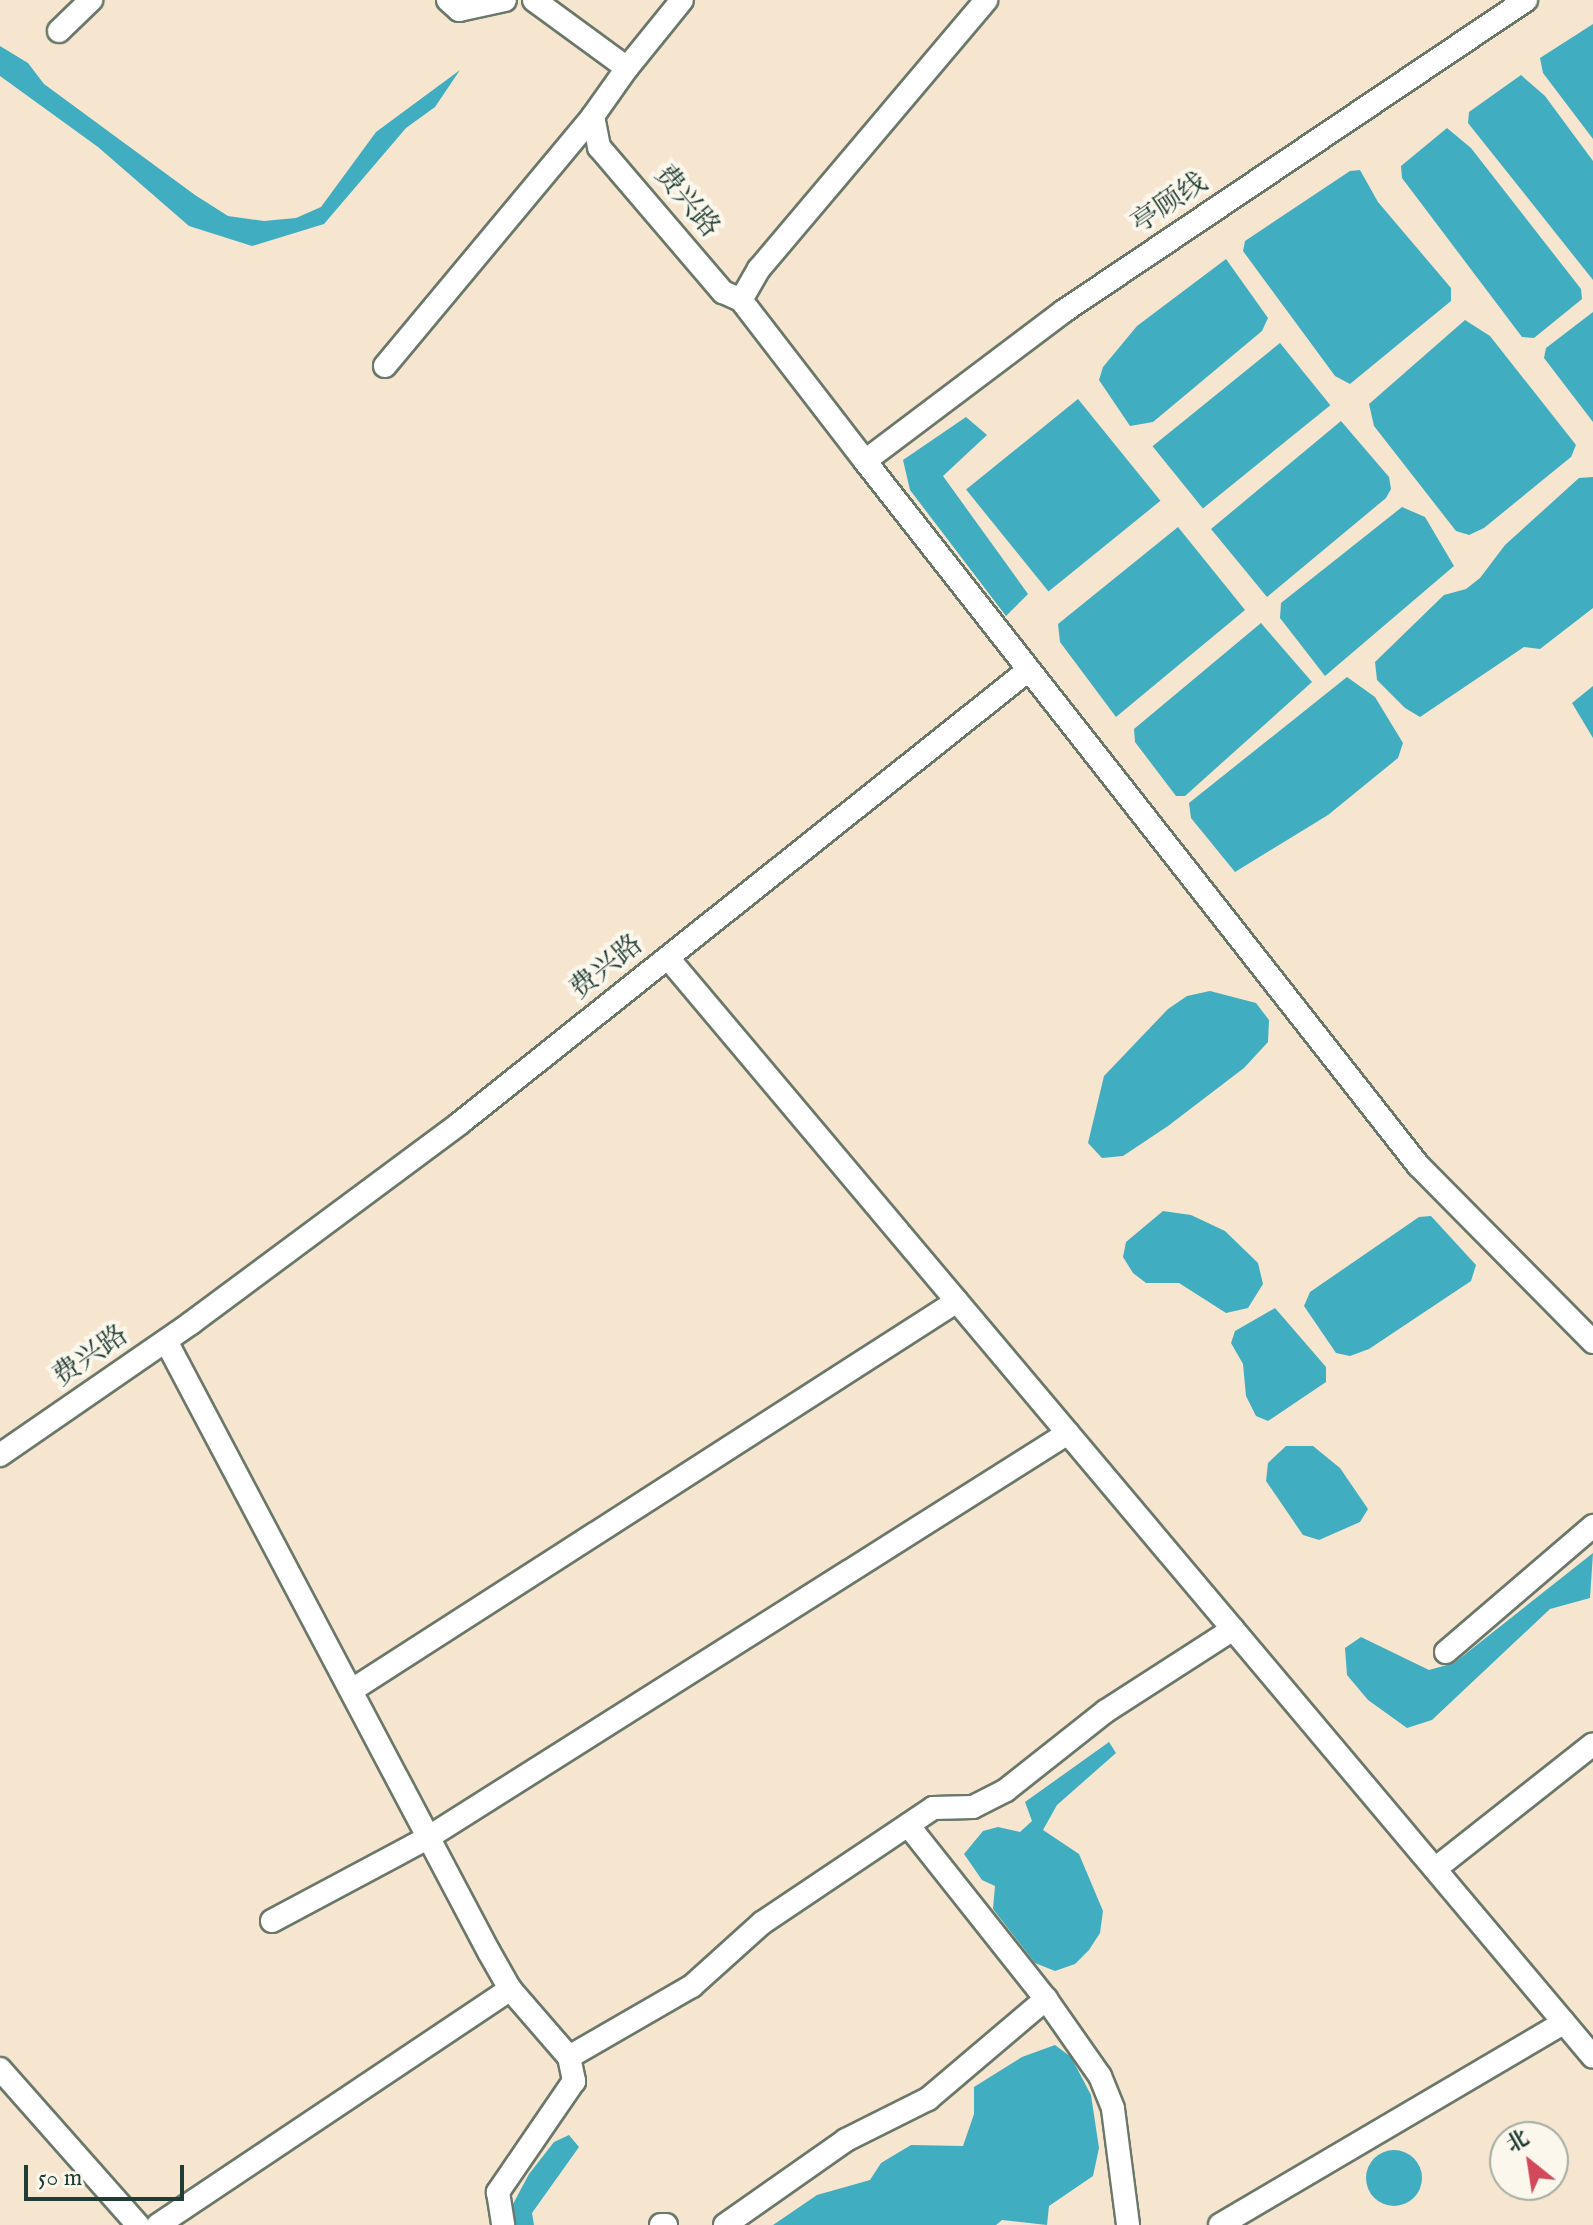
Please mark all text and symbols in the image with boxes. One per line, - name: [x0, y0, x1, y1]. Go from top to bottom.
- street label: 费兴路: [646, 159, 726, 245]
- street label: 亭顾线: [1126, 167, 1214, 241]
- street label: 费兴路: [564, 929, 650, 1007]
- street label: 费兴路: [47, 1319, 135, 1395]
- north arrow: [1489, 2121, 1569, 2201]
- text: 北: [1501, 2124, 1535, 2160]
- scale bar: [28, 2149, 188, 2199]
- text: 50 m: [38, 2163, 82, 2194]

